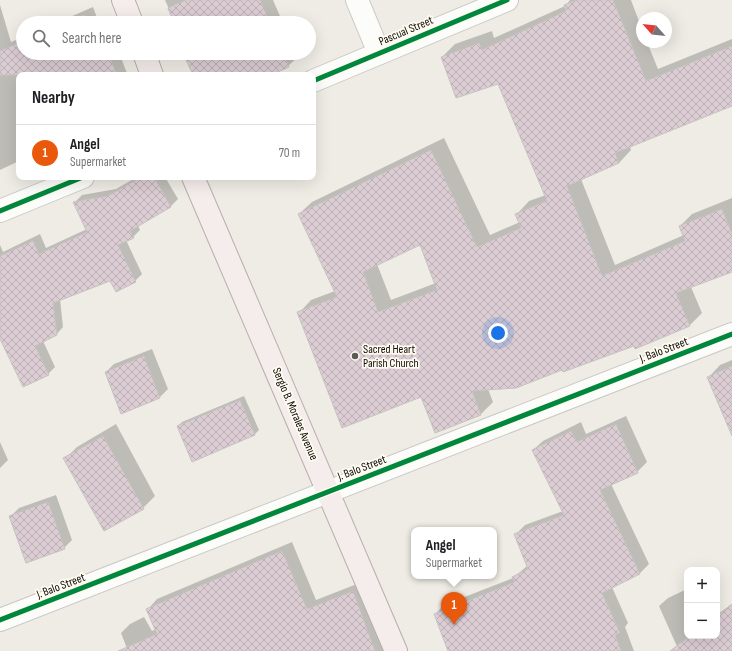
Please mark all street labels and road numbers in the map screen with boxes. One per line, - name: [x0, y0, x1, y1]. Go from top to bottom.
- street label: Pascual Street: [376, 13, 436, 49]
- street label: J. Balo Street: [637, 334, 691, 366]
- street label: Sergio B. Morales Avenue: [269, 366, 321, 463]
- street label: J. Balo Street: [335, 452, 389, 484]
- street label: J. Balo Street: [34, 570, 88, 602]

